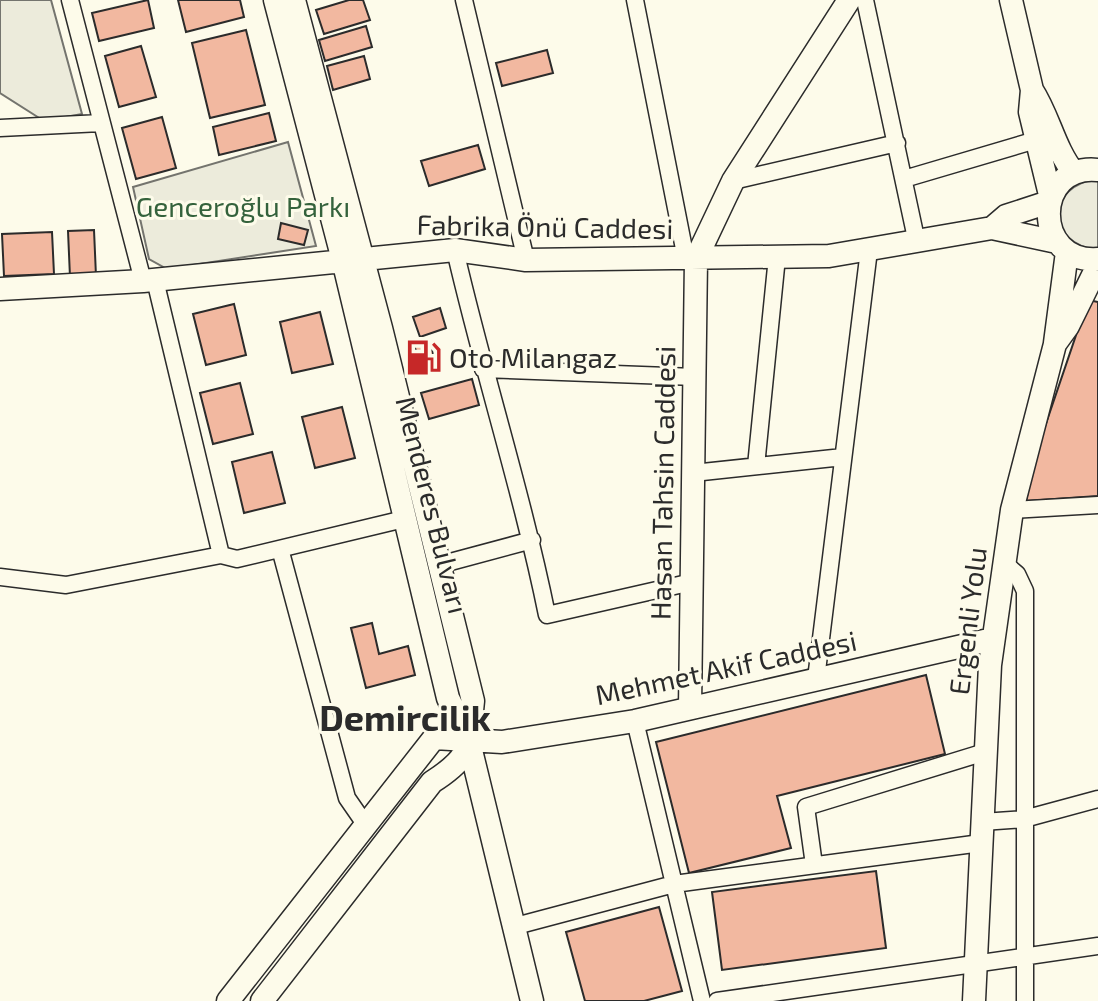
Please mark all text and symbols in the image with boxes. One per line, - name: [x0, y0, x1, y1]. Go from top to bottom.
- park label: Genceroğlu Parkı: [136, 189, 350, 223]
- street label: Fabrika Önü Caddesi: [416, 207, 674, 245]
- fuel station icon: Oto Milangaz: [404, 339, 442, 377]
- place label: Oto Milangaz: [449, 340, 617, 374]
- street label: Hasan Tahsin Caddesi: [643, 346, 681, 620]
- street label: Menderes Bulvarı: [390, 393, 476, 617]
- street label: Ergenli Yolu: [941, 545, 993, 697]
- street label: Mehmet Akif Caddesi: [592, 623, 860, 711]
- district label: Demircilik: [319, 695, 491, 738]

